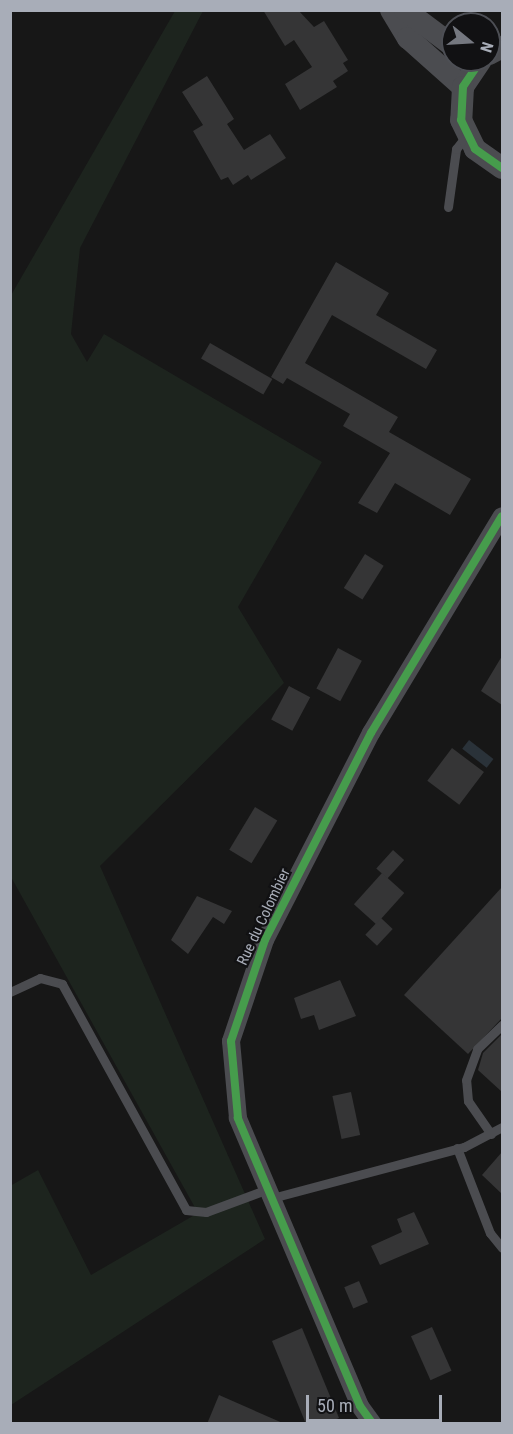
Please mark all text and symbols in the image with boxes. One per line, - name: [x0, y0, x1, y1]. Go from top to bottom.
- north arrow: [441, 12, 501, 72]
- text: N: [476, 39, 497, 55]
- street label: Rue du Colombier: [234, 866, 294, 968]
- scale bar: [309, 1383, 446, 1421]
- text: 50 m: [317, 1395, 352, 1416]

